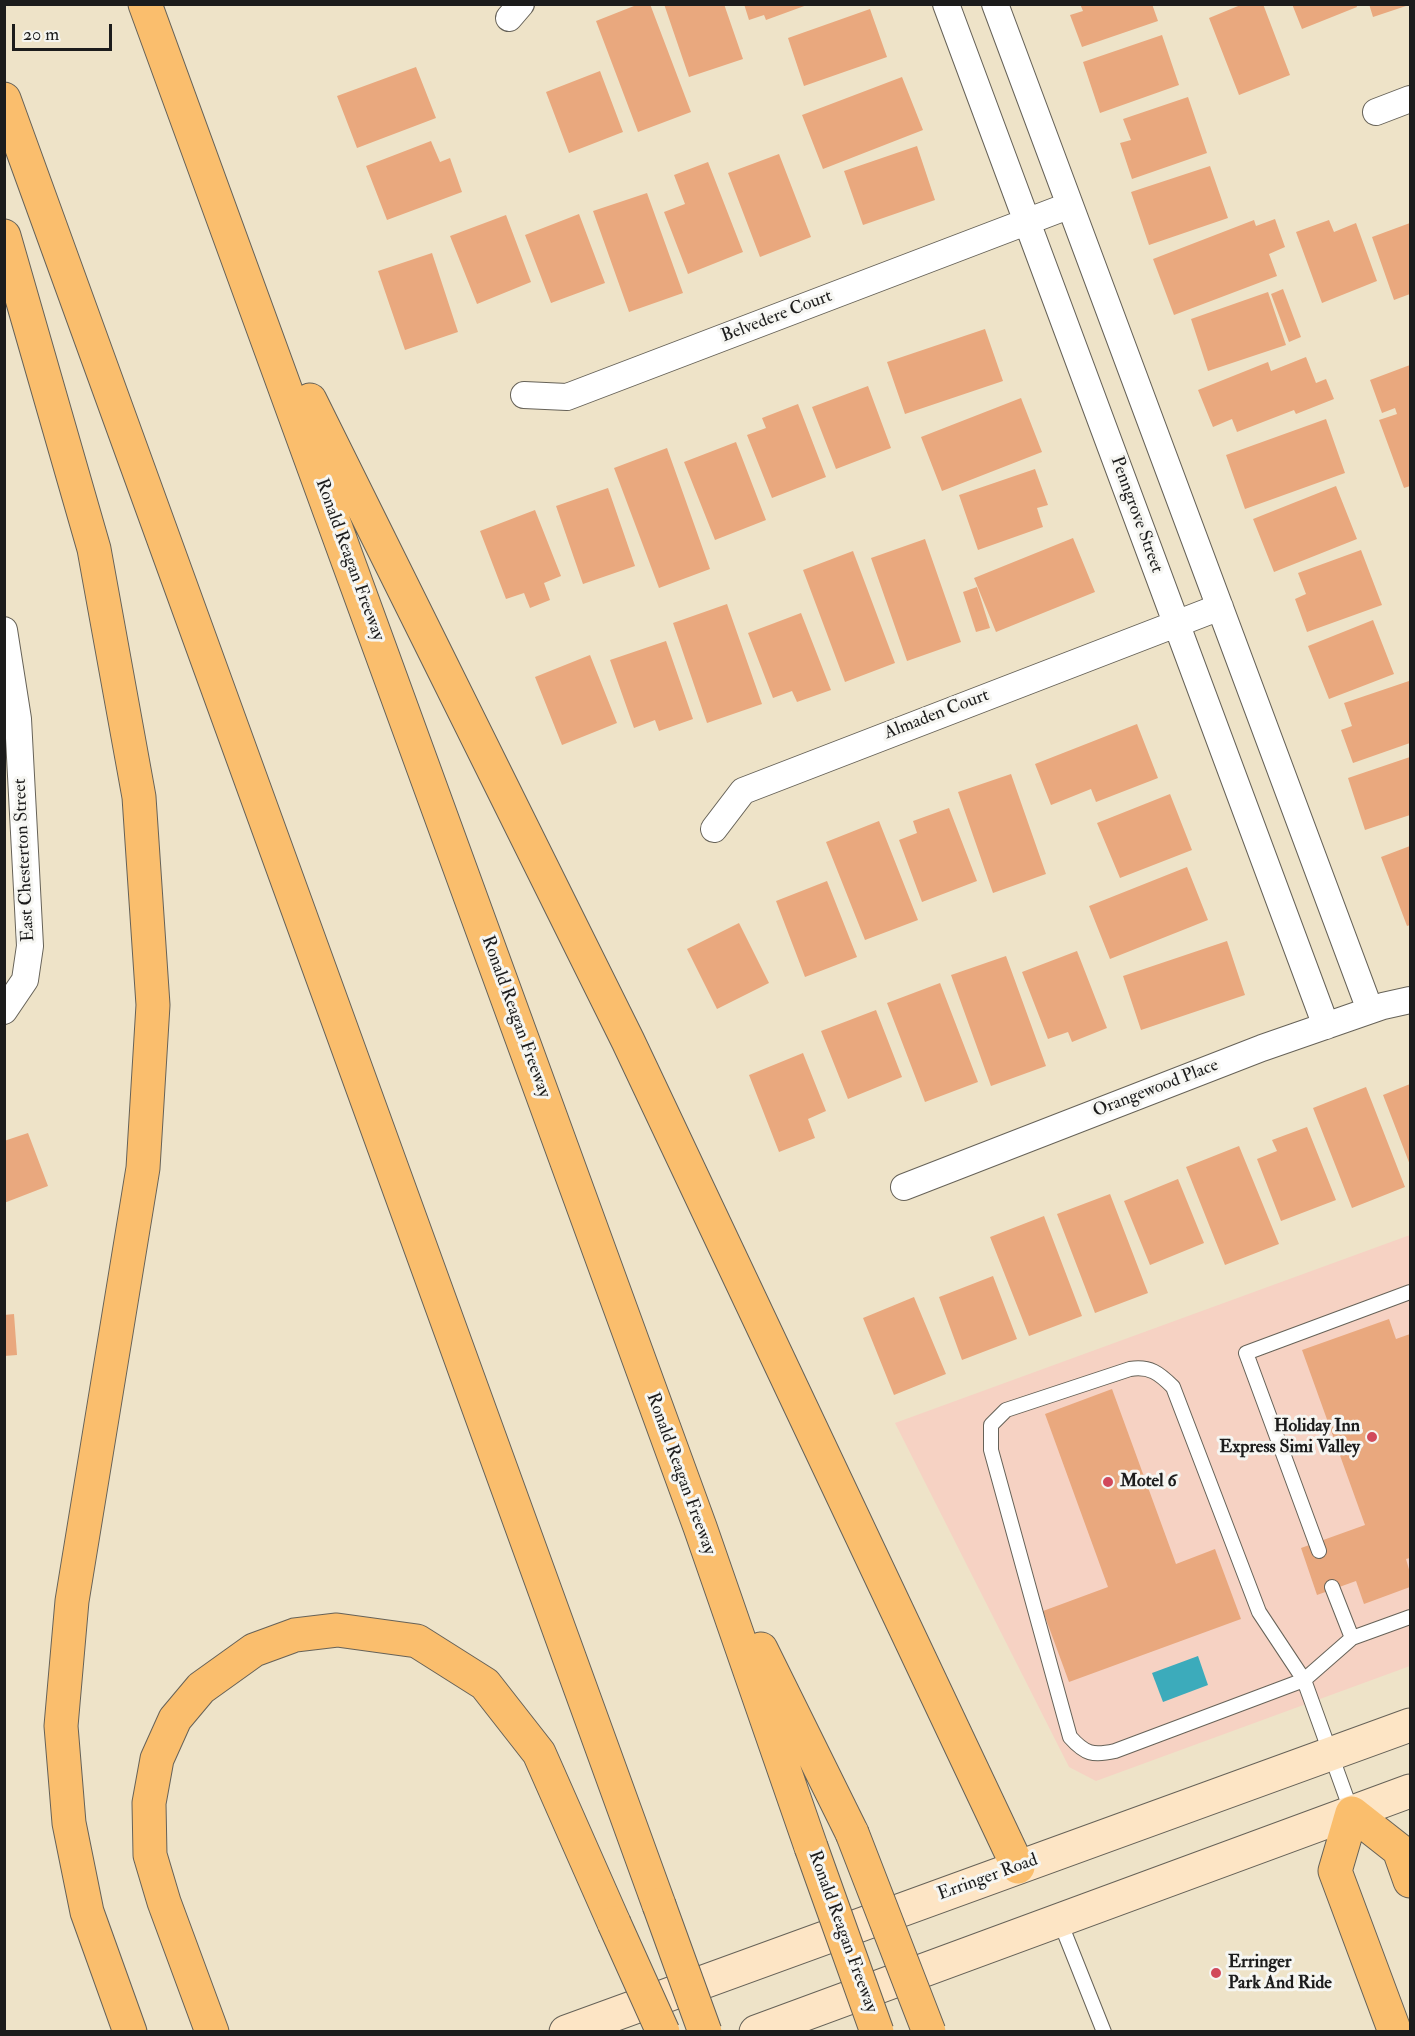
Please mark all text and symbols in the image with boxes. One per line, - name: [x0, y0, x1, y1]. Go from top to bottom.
- scale bar: [15, 12, 116, 50]
- text: 20 m: [23, 23, 59, 46]
- street label: Belvedere Court: [718, 286, 836, 348]
- street label: Penngrove Street: [1105, 454, 1167, 576]
- street label: Ronald Reagan Freeway: [310, 476, 388, 644]
- street label: Almaden Court: [882, 685, 992, 745]
- street label: East Chesterton Street: [10, 778, 40, 942]
- street label: Ronald Reagan Freeway: [476, 933, 554, 1101]
- street label: Orangewood Place: [1090, 1055, 1222, 1123]
- street label: Ronald Reagan Freeway: [641, 1390, 719, 1558]
- place label: Holiday Inn Express Simi Valley: [1219, 1416, 1360, 1458]
- marker: Holiday Inn Express Simi Valley: [1365, 1430, 1379, 1444]
- place label: Motel 6: [1120, 1471, 1177, 1493]
- marker: Motel 6: [1101, 1475, 1115, 1489]
- street label: Ronald Reagan Freeway: [803, 1848, 881, 2016]
- street label: Erringer Road: [935, 1850, 1041, 1906]
- place label: Erringer Park And Ride: [1228, 1952, 1332, 1994]
- marker: Erringer Park And Ride: [1209, 1966, 1223, 1980]

